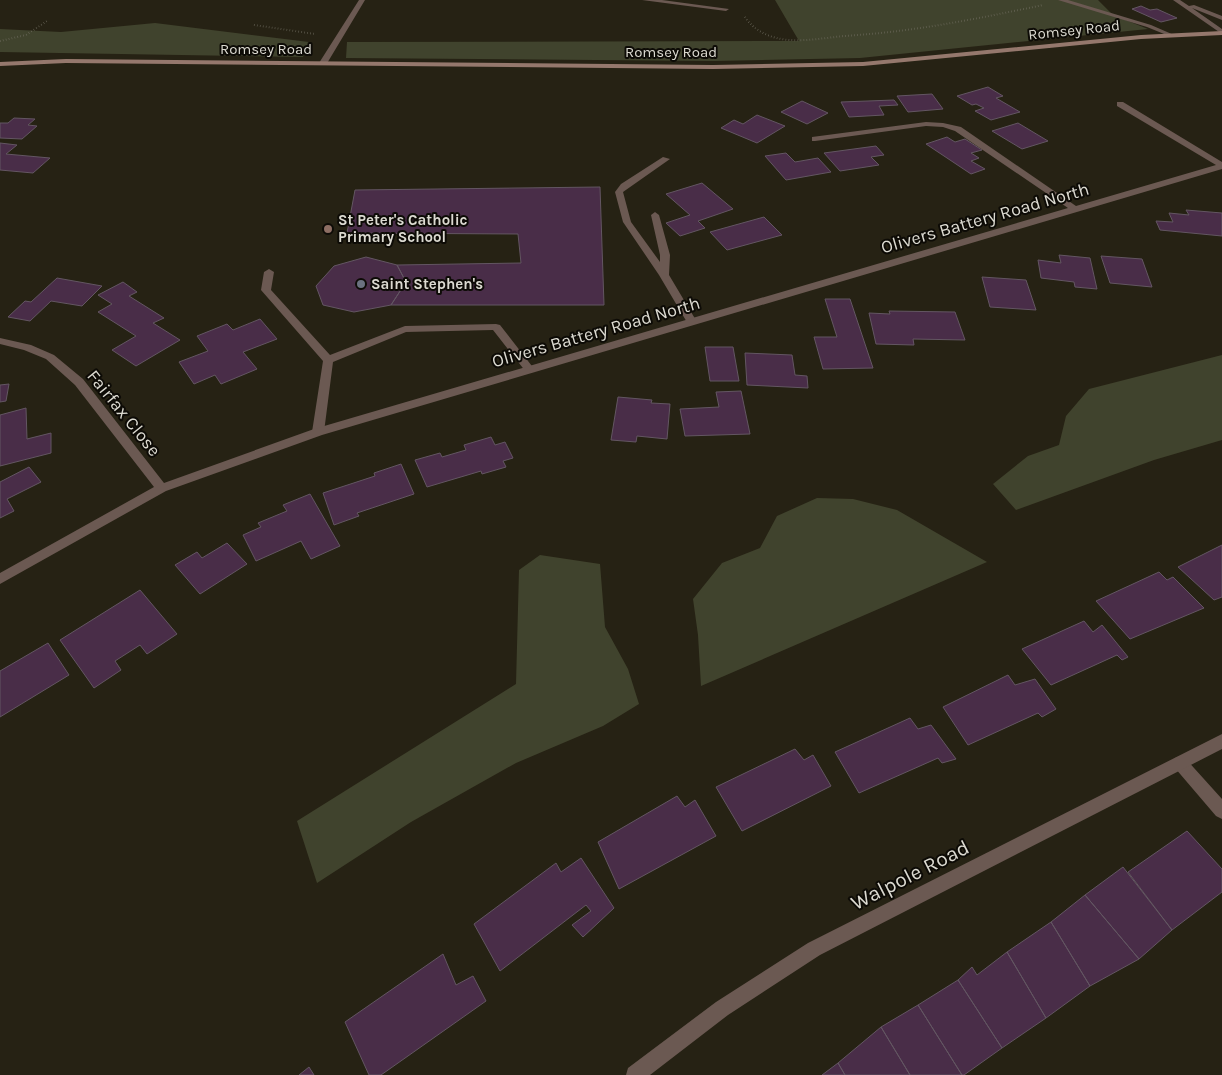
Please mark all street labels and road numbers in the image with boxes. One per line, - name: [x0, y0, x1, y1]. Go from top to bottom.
- street label: Romsey Road: [1027, 16, 1121, 44]
- street label: Romsey Road: [220, 40, 312, 58]
- street label: Romsey Road: [625, 43, 717, 61]
- street label: Olivers Battery Road North: [878, 178, 1092, 258]
- street label: Olivers Battery Road North: [489, 292, 703, 372]
- street label: Fairfax Close: [82, 365, 166, 461]
- street label: Walpole Road: [847, 835, 973, 915]

